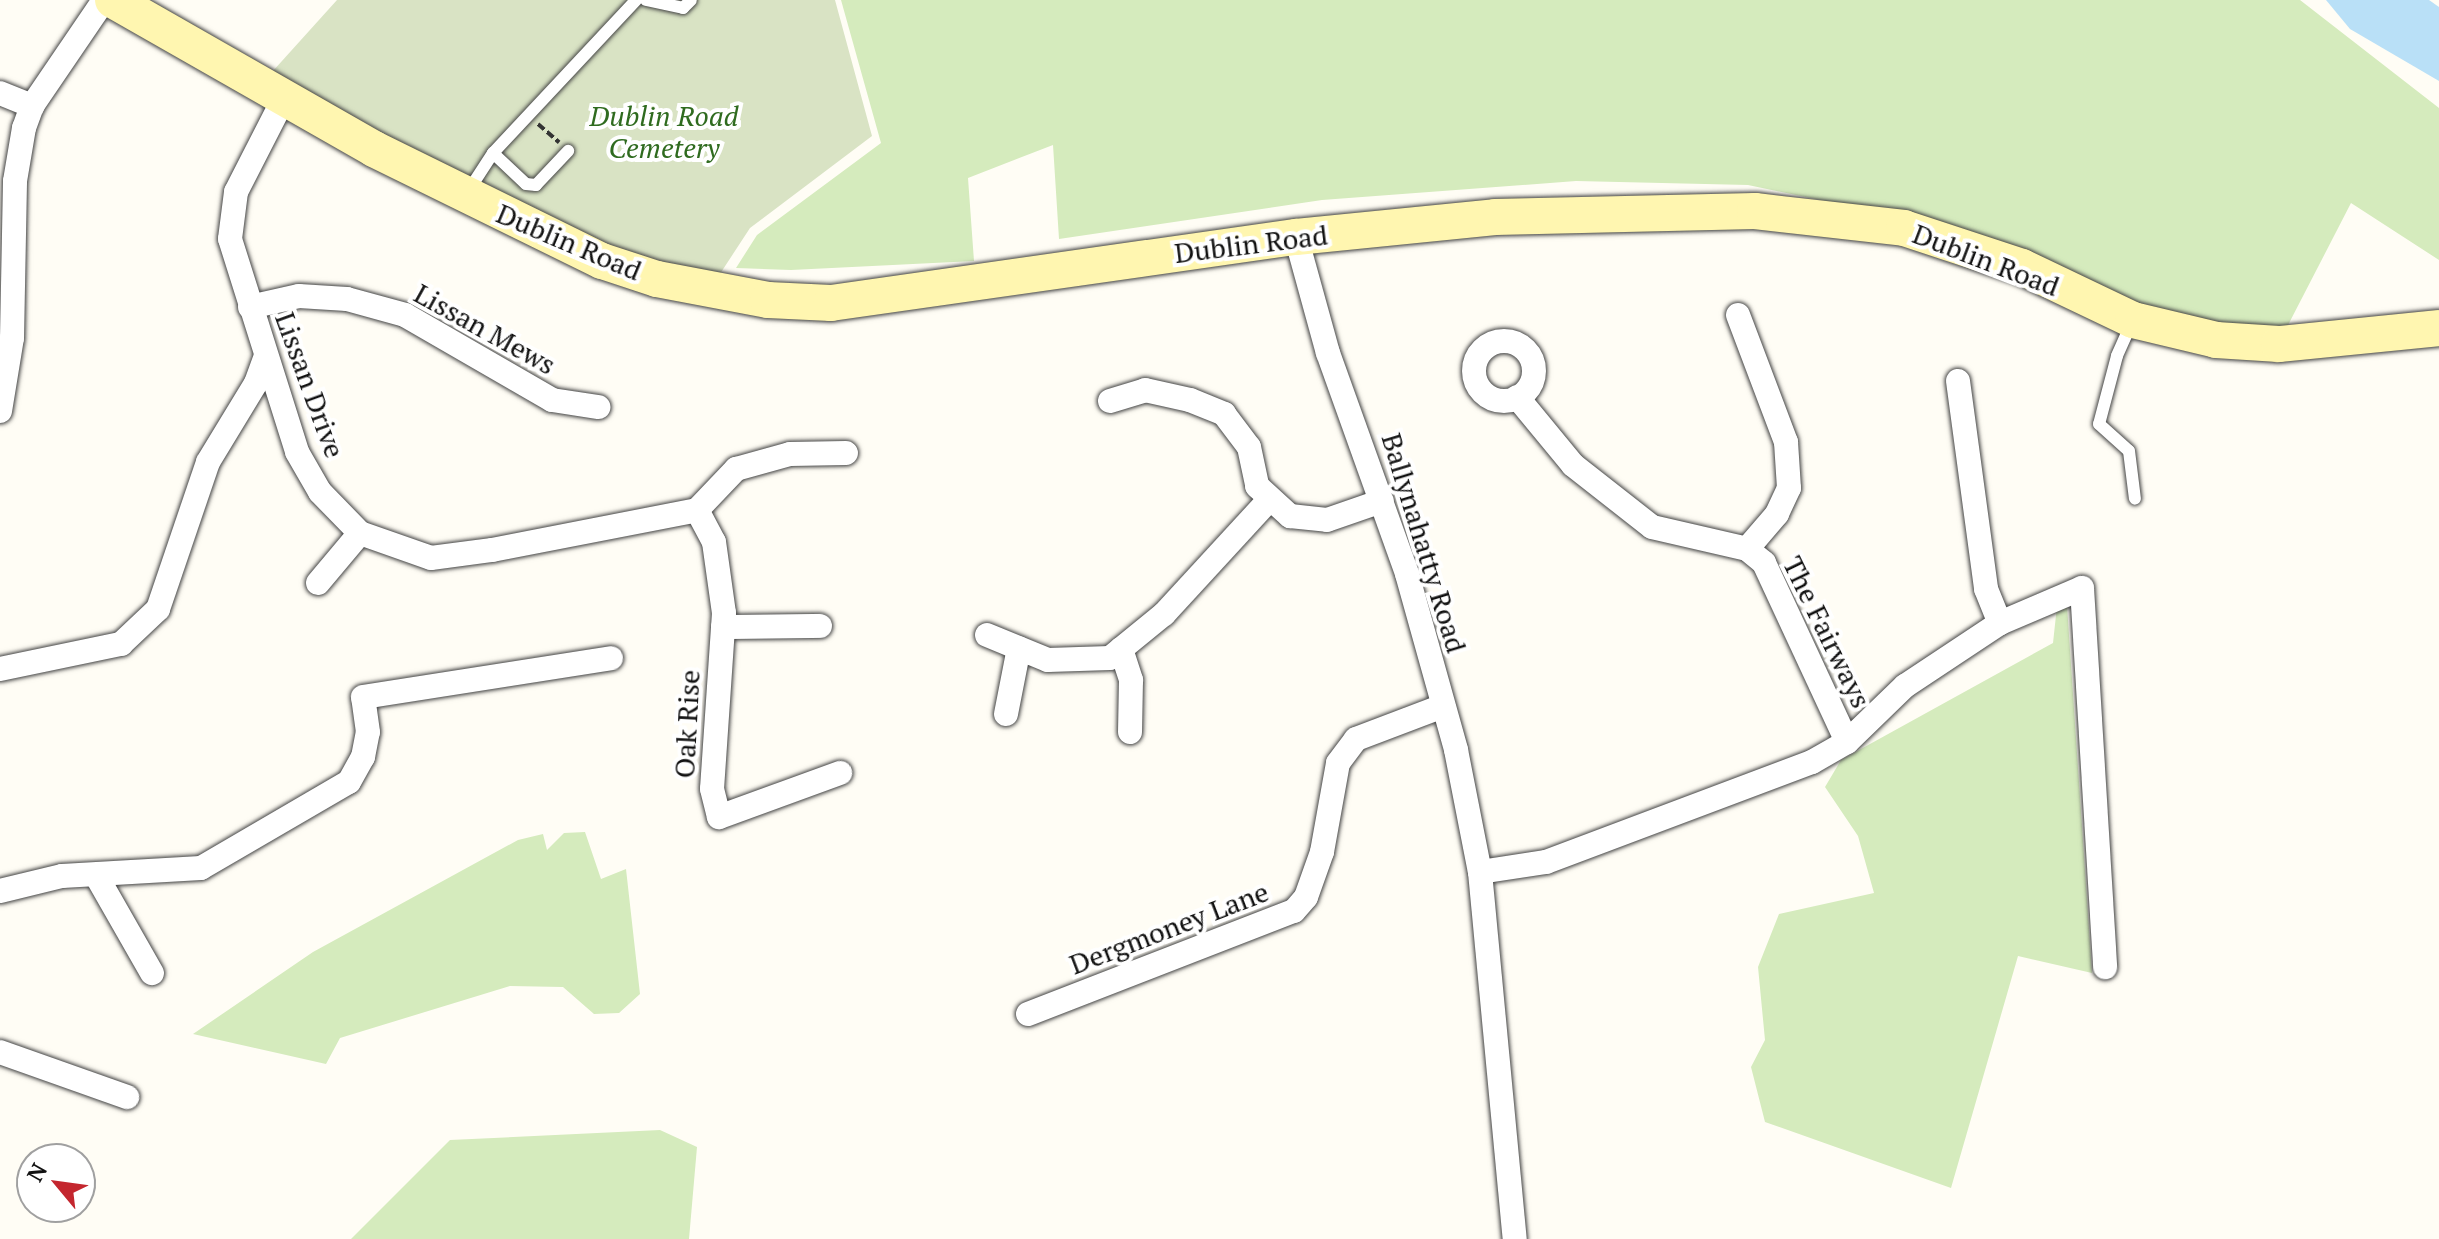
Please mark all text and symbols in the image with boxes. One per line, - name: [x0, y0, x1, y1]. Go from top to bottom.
- park label: Dublin Road Cemetery: [589, 99, 739, 165]
- street label: Dublin Road: [492, 196, 646, 288]
- street label: Dublin Road: [1908, 217, 2064, 303]
- street label: Dublin Road: [1173, 218, 1329, 270]
- street label: Lissan Mews: [408, 276, 562, 382]
- street label: Lissan Drive: [268, 308, 352, 462]
- street label: Ballynahatty Road: [1375, 429, 1473, 657]
- street label: The Fairways: [1776, 551, 1878, 713]
- street label: Oak Rise: [667, 669, 707, 779]
- street label: Dergmoney Lane: [1065, 875, 1273, 981]
- north arrow: [16, 1143, 96, 1223]
- text: N: [20, 1158, 53, 1186]

